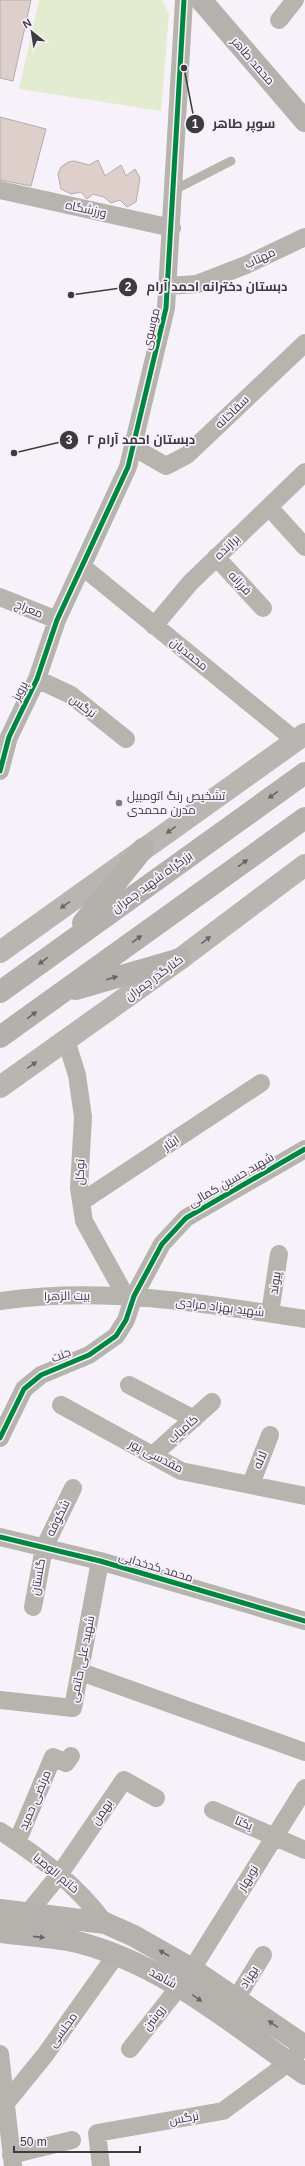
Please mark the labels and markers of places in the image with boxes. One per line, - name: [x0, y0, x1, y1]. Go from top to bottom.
- callout: سوپر طاهر: [185, 111, 283, 136]
- callout: دبستان دخترانه احمد آرام: [118, 274, 295, 299]
- callout: دبستان احمد آرام ۲: [59, 427, 203, 452]
- place label: تشخیص رنگ اتومبیل مدرن محمدی: [127, 789, 226, 817]
- marker: تشخیص رنگ اتومبیل مدرن محمدی: [114, 798, 124, 808]

